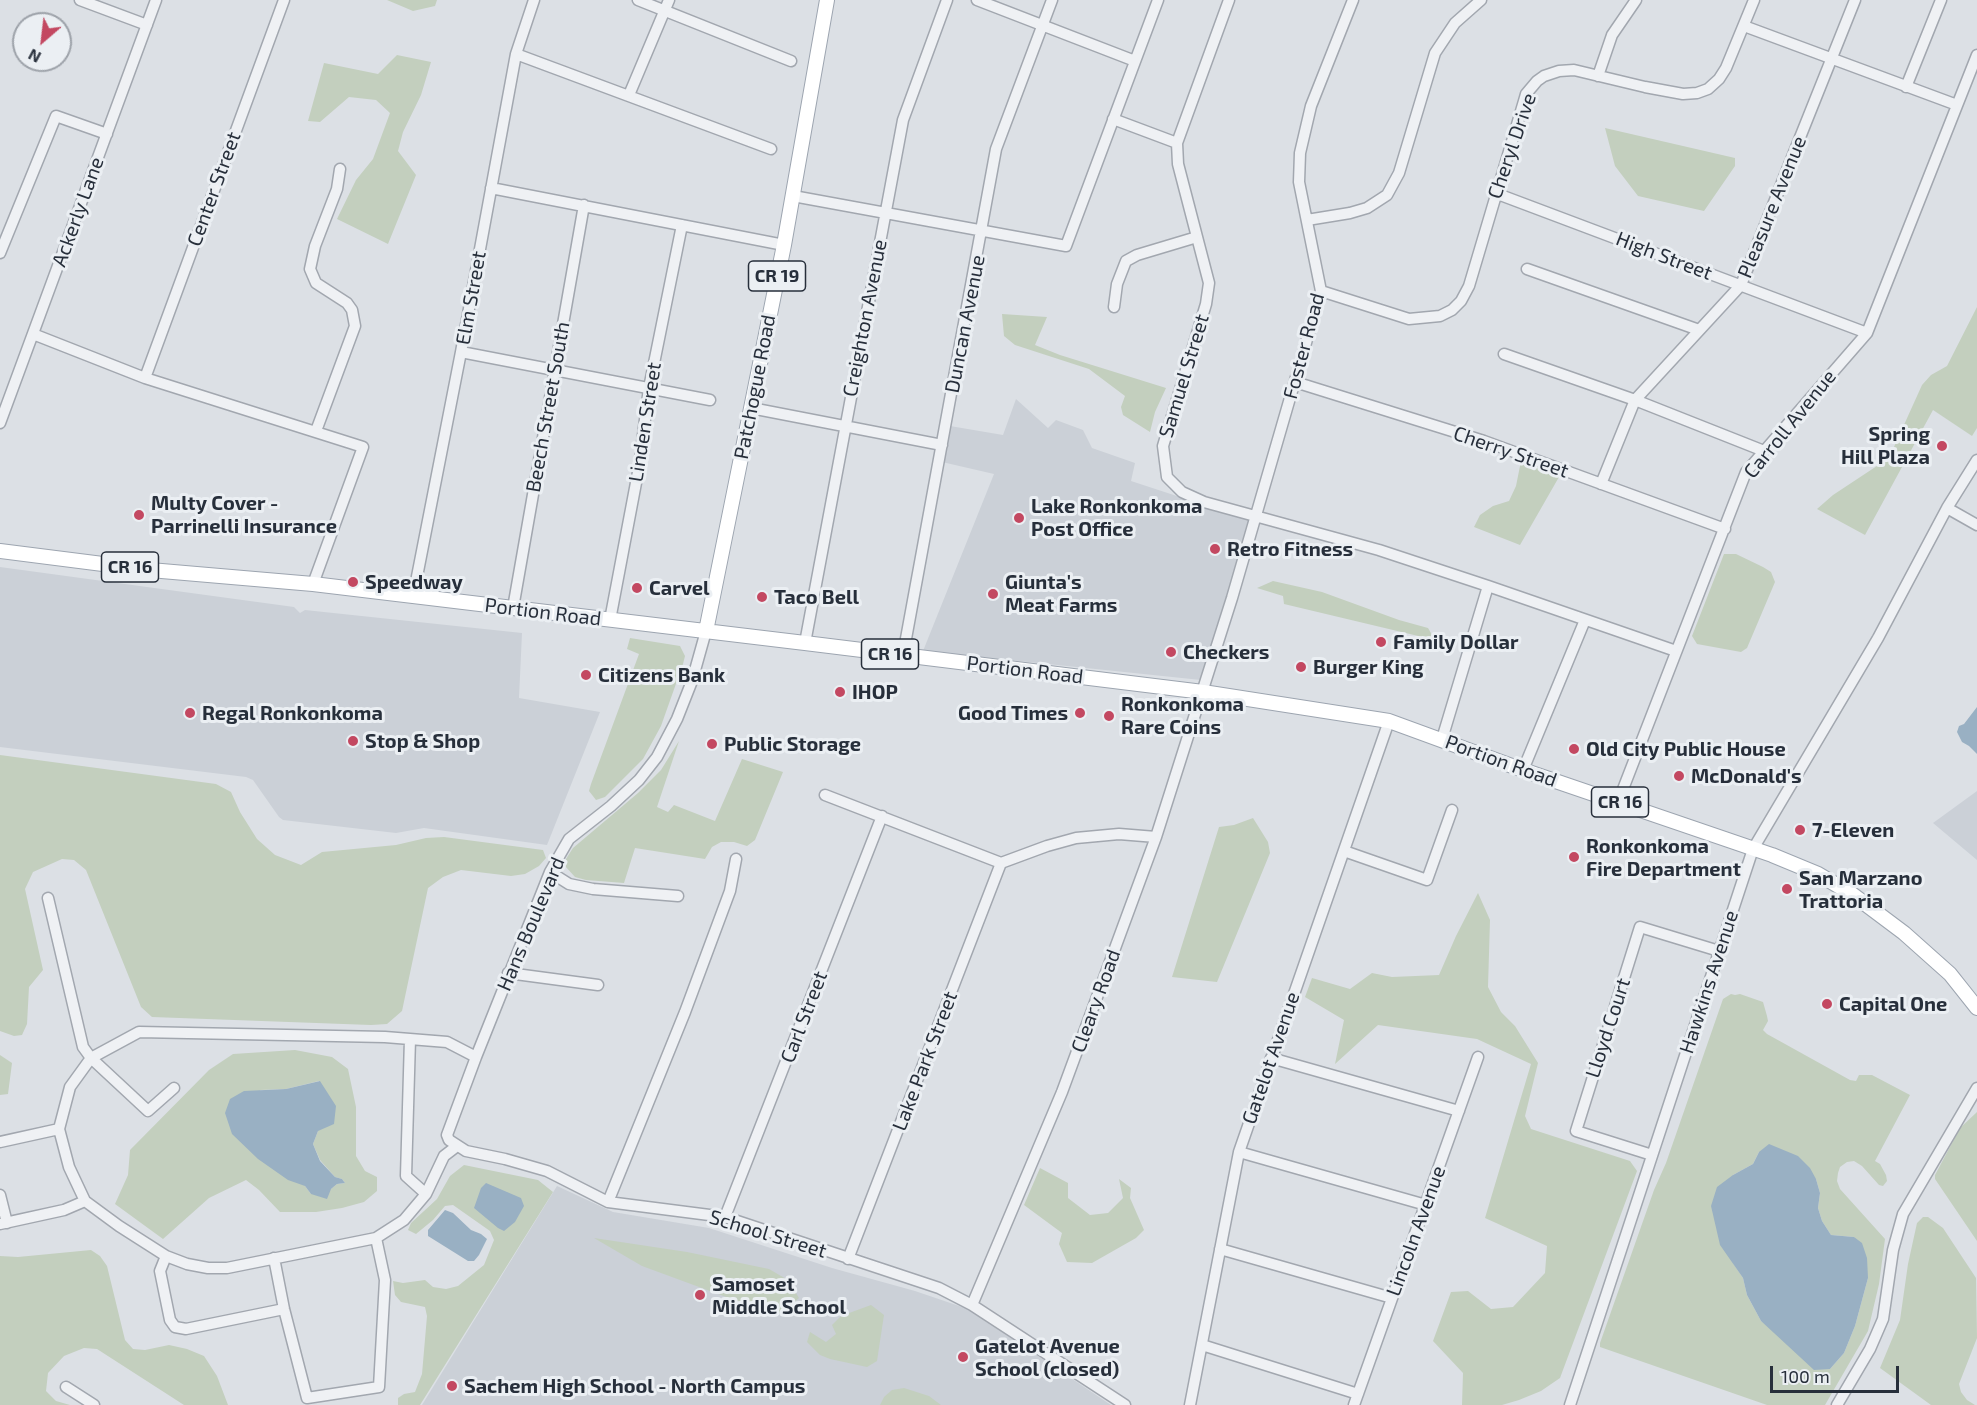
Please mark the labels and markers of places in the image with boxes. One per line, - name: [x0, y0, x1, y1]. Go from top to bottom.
- place label: Spring Hill Plaza: [1841, 422, 1930, 469]
- marker: Spring Hill Plaza: [1935, 439, 1949, 453]
- place label: Multy Cover - Parrinelli Insurance: [151, 491, 337, 538]
- place label: Lake Ronkonkoma Post Office: [1031, 494, 1202, 541]
- marker: Multy Cover - Parrinelli Insurance: [132, 508, 146, 522]
- marker: Lake Ronkonkoma Post Office: [1012, 511, 1026, 525]
- place label: Retro Fitness: [1227, 537, 1353, 561]
- marker: Retro Fitness: [1208, 542, 1222, 556]
- place label: Speedway: [365, 570, 463, 594]
- place label: Giunta's Meat Farms: [1005, 570, 1117, 617]
- marker: Speedway: [346, 575, 360, 589]
- place label: Carvel: [649, 576, 710, 600]
- marker: Carvel: [630, 581, 644, 595]
- place label: Taco Bell: [774, 585, 859, 609]
- marker: Giunta's Meat Farms: [986, 587, 1000, 601]
- marker: Taco Bell: [755, 590, 769, 604]
- place label: Family Dollar: [1393, 630, 1518, 654]
- marker: Family Dollar: [1374, 635, 1388, 649]
- place label: Checkers: [1183, 640, 1269, 664]
- marker: Checkers: [1164, 645, 1178, 659]
- place label: Burger King: [1313, 655, 1424, 679]
- marker: Burger King: [1294, 660, 1308, 674]
- place label: Citizens Bank: [598, 663, 725, 687]
- marker: Citizens Bank: [579, 668, 593, 682]
- place label: IHOP: [852, 680, 898, 704]
- marker: IHOP: [833, 685, 847, 699]
- place label: Ronkonkoma Rare Coins: [1121, 692, 1244, 739]
- place label: Regal Ronkonkoma: [202, 701, 383, 725]
- place label: Good Times: [958, 701, 1068, 725]
- marker: Regal Ronkonkoma: [183, 706, 197, 720]
- marker: Good Times: [1073, 706, 1087, 720]
- marker: Ronkonkoma Rare Coins: [1102, 709, 1116, 723]
- place label: Stop & Shop: [365, 729, 480, 753]
- place label: Public Storage: [724, 732, 861, 756]
- marker: Stop & Shop: [346, 734, 360, 748]
- marker: Public Storage: [705, 737, 719, 751]
- place label: Old City Public House: [1586, 737, 1786, 761]
- marker: Old City Public House: [1567, 742, 1581, 756]
- place label: McDonald's: [1691, 764, 1802, 788]
- marker: McDonald's: [1672, 769, 1686, 783]
- place label: 7-Eleven: [1812, 818, 1894, 842]
- marker: 7-Eleven: [1793, 823, 1807, 837]
- place label: Ronkonkoma Fire Department: [1586, 834, 1741, 881]
- marker: Ronkonkoma Fire Department: [1567, 850, 1581, 864]
- place label: San Marzano Trattoria: [1799, 866, 1922, 913]
- marker: San Marzano Trattoria: [1780, 882, 1794, 896]
- place label: Capital One: [1839, 992, 1947, 1016]
- marker: Capital One: [1820, 997, 1834, 1011]
- place label: Samoset Middle School: [712, 1272, 846, 1319]
- marker: Samoset Middle School: [693, 1288, 707, 1302]
- place label: Gatelot Avenue School (closed): [975, 1334, 1120, 1381]
- marker: Gatelot Avenue School (closed): [956, 1350, 970, 1364]
- place label: Sachem High School - North Campus: [464, 1374, 805, 1398]
- marker: Sachem High School - North Campus: [445, 1379, 459, 1393]

